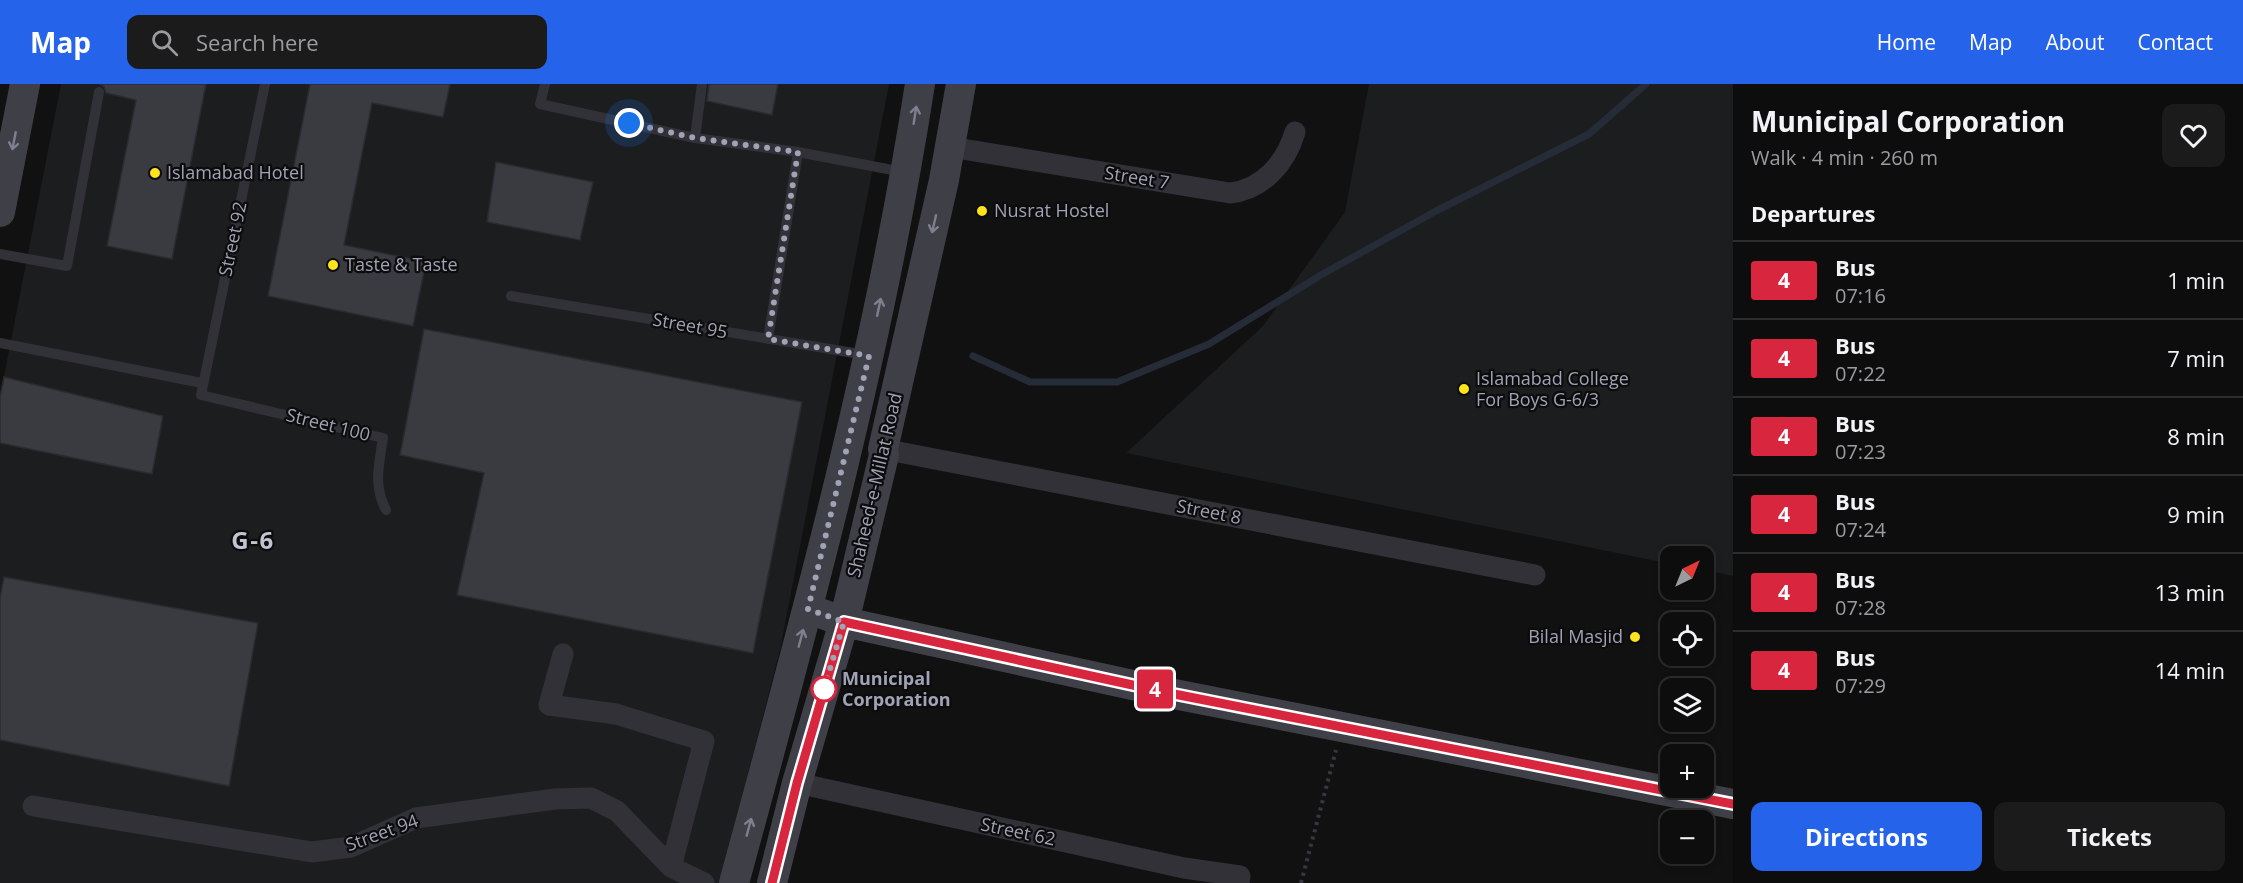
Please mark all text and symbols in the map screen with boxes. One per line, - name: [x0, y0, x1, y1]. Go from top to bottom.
- search box: [127, 15, 547, 69]
- text: Map: [30, 23, 91, 61]
- icon: search: [148, 26, 181, 59]
- text: Search here: [196, 27, 319, 57]
- text: Home: [1877, 28, 1936, 56]
- text: Map: [1969, 28, 2012, 56]
- text: About: [2045, 28, 2105, 56]
- text: Contact: [2138, 28, 2213, 56]
- text: Municipal Corporation: [1751, 102, 2065, 140]
- button: heart: [2162, 104, 2225, 167]
- one-way arrow: [910, 106, 921, 126]
- your location: [614, 108, 644, 138]
- one-way arrow: [8, 131, 19, 151]
- text: Walk · 4 min · 260 m: [1751, 144, 1938, 171]
- place label: Islamabad Hotel: [167, 160, 304, 184]
- street label: Street 7: [1103, 160, 1171, 194]
- marker: Islamabad Hotel: [148, 166, 162, 180]
- place label: Nusrat Hostel: [994, 198, 1109, 222]
- text: Departures: [1751, 198, 1875, 228]
- street label: Street 92: [212, 199, 252, 278]
- marker: Nusrat Hostel: [975, 204, 989, 218]
- one-way arrow: [928, 214, 940, 233]
- place label: Taste & Taste: [345, 252, 458, 276]
- text: Bus: [1835, 252, 1875, 282]
- marker: Taste & Taste: [326, 258, 340, 272]
- text: 1 min: [2167, 265, 2225, 295]
- text: 4: [1778, 266, 1790, 294]
- text: 07:16: [1835, 282, 1886, 309]
- one-way arrow: [874, 298, 885, 317]
- street label: Street 95: [651, 307, 729, 343]
- text: Bus: [1835, 330, 1875, 360]
- text: 7 min: [2167, 343, 2225, 373]
- text: 4: [1778, 344, 1790, 372]
- text: 07:22: [1835, 360, 1886, 387]
- place label: Islamabad College For Boys G-6/3: [1476, 366, 1629, 411]
- marker: Islamabad College For Boys G-6/3: [1457, 382, 1471, 396]
- street label: Shaheed-e-Millat Road: [841, 390, 907, 579]
- street label: Street 100: [284, 402, 373, 446]
- text: Bus: [1835, 408, 1875, 438]
- text: 8 min: [2167, 421, 2225, 451]
- text: 4: [1778, 422, 1790, 450]
- text: 07:23: [1835, 438, 1886, 465]
- text: Bus: [1835, 486, 1875, 516]
- street label: Street 8: [1175, 493, 1244, 529]
- text: 9 min: [2167, 499, 2225, 529]
- text: 4: [1778, 500, 1790, 528]
- text: 07:24: [1835, 516, 1886, 543]
- district label: G-6: [231, 523, 275, 556]
- north arrow: [1660, 546, 1714, 600]
- map controls: [1660, 546, 1714, 864]
- text: Bus: [1835, 564, 1875, 594]
- text: 13 min: [2155, 577, 2225, 607]
- text: 4: [1778, 578, 1790, 606]
- text: 07:28: [1835, 594, 1886, 621]
- button: locate: [1660, 612, 1714, 666]
- place label: Bilal Masjid: [1528, 624, 1623, 648]
- one-way arrow: [795, 629, 807, 648]
- marker: Bilal Masjid: [1628, 630, 1642, 644]
- text: Bus: [1835, 642, 1875, 672]
- text: 14 min: [2155, 655, 2225, 685]
- text: 4: [1778, 656, 1790, 684]
- place label: Municipal Corporation: [842, 666, 951, 711]
- line badge: 4: [1136, 670, 1174, 708]
- text: 07:29: [1835, 672, 1886, 699]
- text: 4: [1149, 675, 1161, 703]
- marker: Municipal Corporation: [811, 676, 837, 702]
- button: layers: [1660, 678, 1714, 732]
- button: +: [1660, 744, 1714, 798]
- button: Directions: [1751, 802, 1982, 871]
- button: Tickets: [1994, 802, 2225, 871]
- street label: Street 94: [342, 808, 421, 856]
- button: −: [1660, 810, 1714, 864]
- street label: Street 62: [979, 811, 1058, 851]
- one-way arrow: [744, 817, 755, 836]

